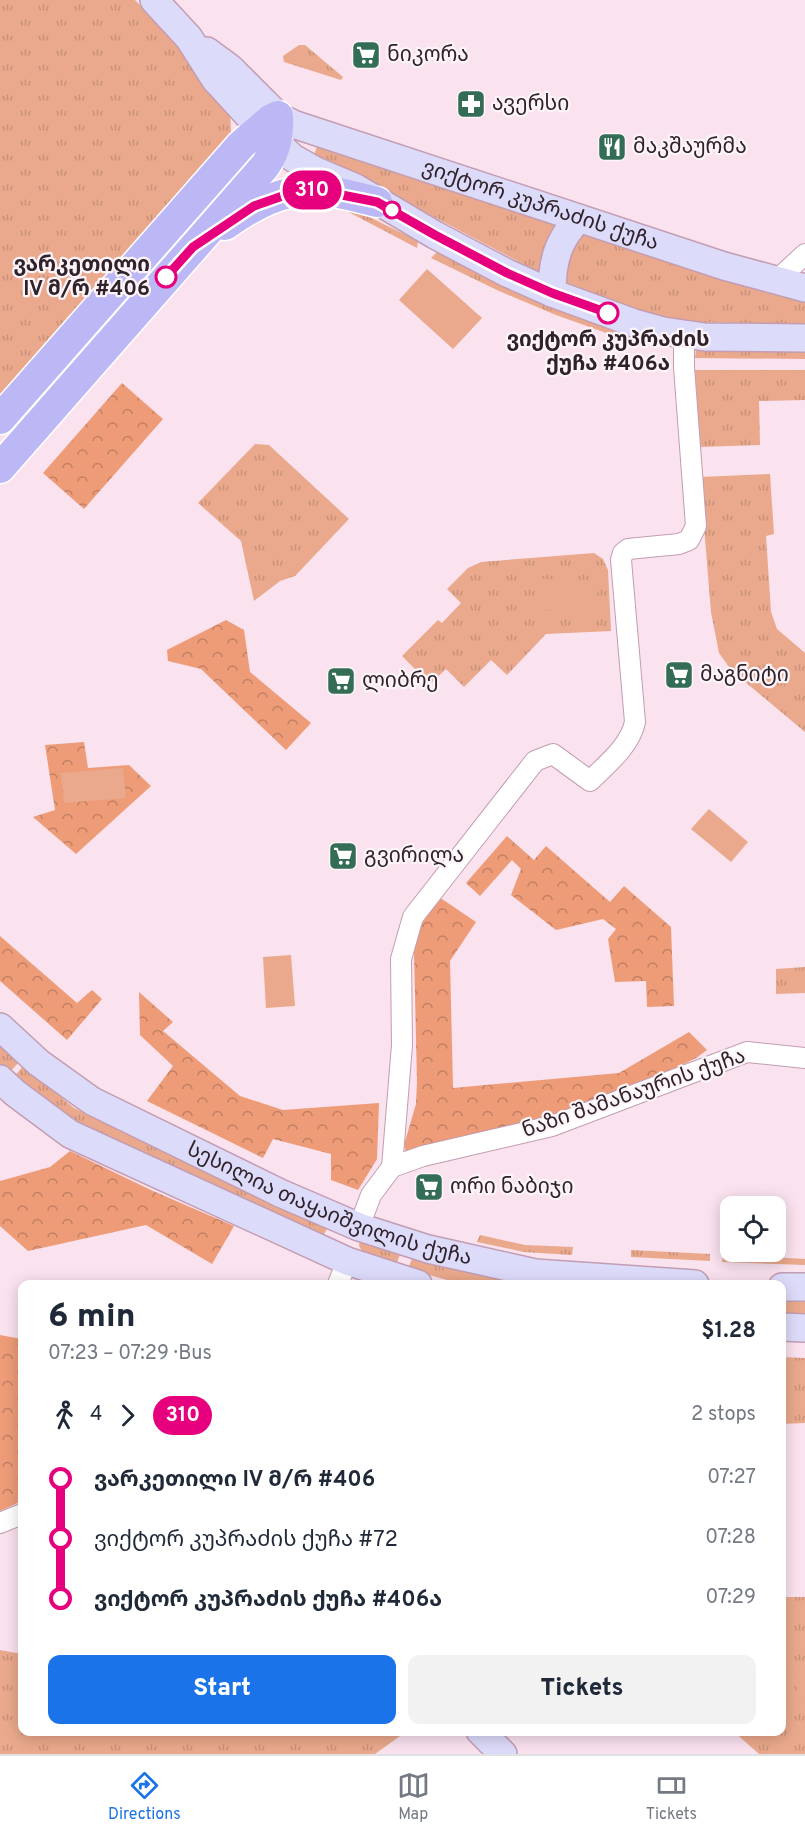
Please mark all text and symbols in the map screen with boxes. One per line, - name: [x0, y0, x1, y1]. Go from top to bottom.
- supermarket icon: ნიკორა: [350, 39, 382, 71]
- place label: ნიკორა: [387, 42, 469, 69]
- pharmacy icon: ავერსი: [455, 88, 487, 120]
- place label: ავერსი: [492, 91, 569, 118]
- restaurant icon: მაკშაურმა: [596, 131, 628, 163]
- place label: მაკშაურმა: [633, 134, 747, 161]
- street label: ვიქტორ კუპრაძის ქუჩა: [419, 154, 662, 257]
- line badge: 310: [278, 170, 346, 210]
- text: 310: [295, 177, 329, 204]
- unlabelled marker: [383, 201, 401, 219]
- place label: ვარკეთილი IV მ/რ #406: [13, 252, 150, 303]
- marker: ვარკეთილი IV მ/რ #406: [155, 266, 177, 288]
- marker: ვიქტორ კუპრაძის ქუჩა #406ა: [597, 302, 619, 324]
- place label: ვიქტორ კუპრაძის ქუჩა #406ა: [506, 327, 710, 378]
- supermarket icon: მაგნიტი: [663, 659, 695, 691]
- place label: მაგნიტი: [700, 662, 789, 689]
- supermarket icon: ლიბრე: [325, 665, 357, 697]
- place label: ლიბრე: [362, 668, 439, 695]
- supermarket icon: გვირილა: [327, 840, 359, 872]
- place label: გვირილა: [364, 843, 464, 870]
- street label: ნაზი შამანაურის ქუჩა: [519, 1043, 749, 1145]
- street label: სესილია თაყაიშვილის ქუჩა: [182, 1136, 474, 1272]
- supermarket icon: ორი ნაბიჯი: [413, 1171, 445, 1203]
- place label: ორი ნაბიჯი: [450, 1174, 573, 1201]
- map controls: [720, 1196, 786, 1262]
- button: locate: [720, 1196, 786, 1262]
- text: 6 min: [48, 1297, 136, 1339]
- text: $1.28: [701, 1318, 756, 1345]
- text: 07:23 – 07:29 · Bus: [48, 1341, 212, 1367]
- icon: walk: [48, 1399, 81, 1432]
- icon: forward: [111, 1399, 144, 1432]
- text: 4: [90, 1402, 102, 1428]
- text: 310: [165, 1402, 200, 1429]
- text: 2 stops: [691, 1402, 756, 1428]
- text: 07:27: [707, 1465, 756, 1491]
- text: ვარკეთილი IV მ/რ #406: [94, 1467, 375, 1494]
- text: 07:28: [705, 1525, 756, 1551]
- text: ვიქტორ კუპრაძის ქუჩა #72: [94, 1527, 398, 1554]
- text: 07:29: [705, 1585, 756, 1611]
- text: ვიქტორ კუპრაძის ქუჩა #406ა: [94, 1587, 442, 1614]
- button: Start: [48, 1655, 396, 1724]
- button: Tickets: [408, 1655, 756, 1724]
- tab: Directions: [108, 1769, 181, 1825]
- tab: Map: [397, 1769, 430, 1825]
- tab: Tickets: [646, 1769, 697, 1825]

